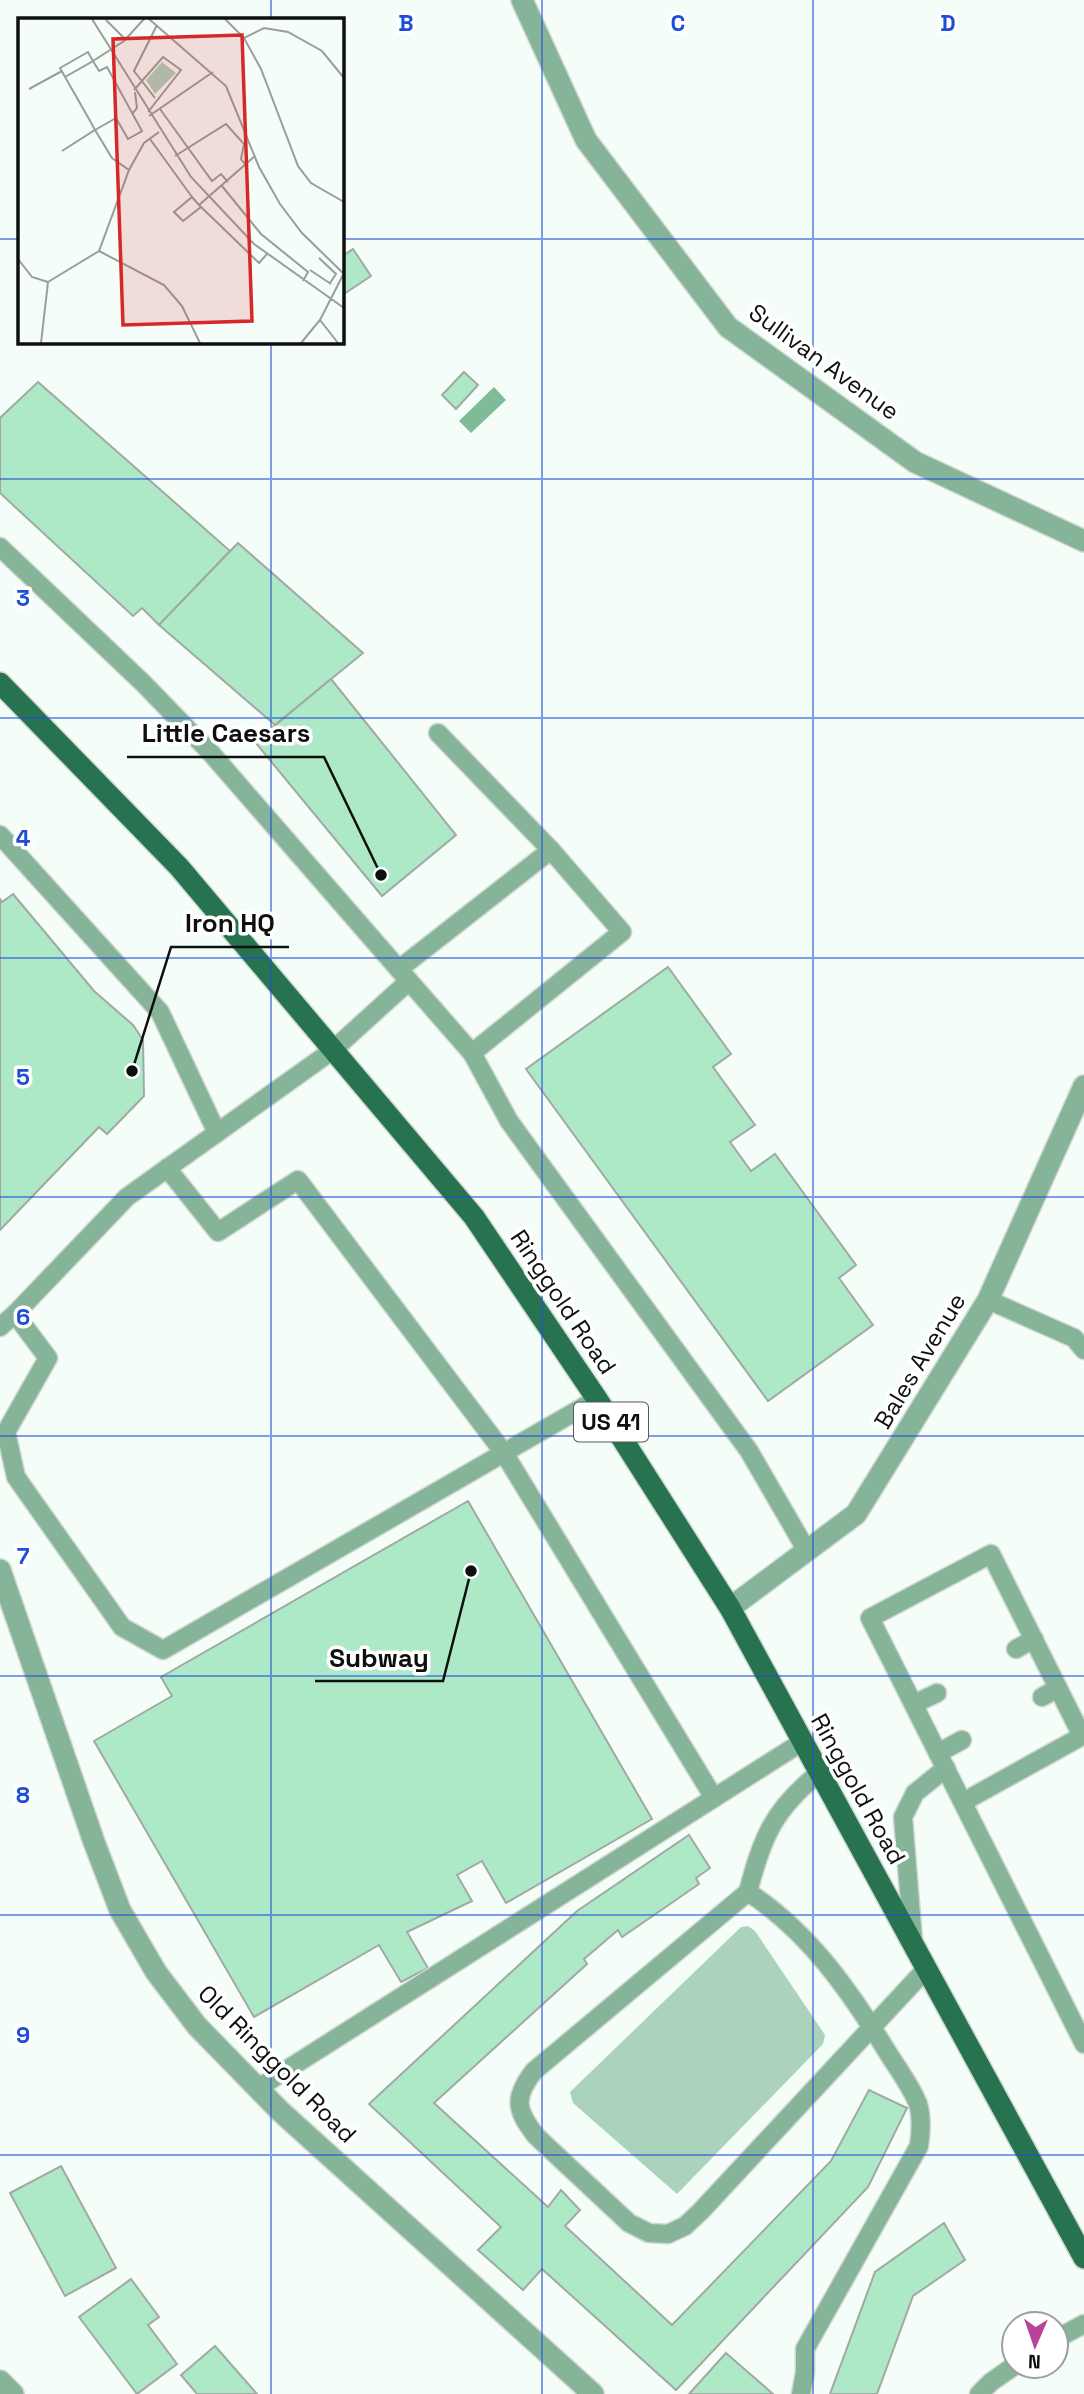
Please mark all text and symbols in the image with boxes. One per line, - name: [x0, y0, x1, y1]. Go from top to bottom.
- text: B: [398, 8, 414, 38]
- text: C: [671, 8, 685, 38]
- text: D: [940, 8, 956, 38]
- inset map: [18, 18, 343, 343]
- street label: Sullivan Avenue: [743, 297, 906, 427]
- text: 3: [16, 583, 30, 613]
- callout: Little Caesars: [127, 710, 324, 757]
- text: Little Caesars: [142, 716, 310, 750]
- text: 4: [16, 823, 31, 853]
- callout: Iron HQ: [171, 900, 289, 947]
- text: Iron HQ: [185, 906, 275, 940]
- text: 5: [16, 1062, 30, 1092]
- street label: Ringgold Road: [504, 1223, 623, 1380]
- street label: Bales Avenue: [867, 1287, 972, 1434]
- text: 6: [16, 1302, 30, 1332]
- road number: US 41: [574, 1402, 648, 1442]
- text: 7: [17, 1541, 30, 1571]
- callout: Subway: [315, 1634, 443, 1681]
- text: Subway: [329, 1641, 429, 1675]
- street label: Ringgold Road: [804, 1708, 913, 1870]
- text: 8: [16, 1780, 30, 1810]
- street label: Old Ringgold Road: [192, 1978, 363, 2149]
- text: 9: [16, 2020, 30, 2050]
- north arrow: [1000, 2310, 1070, 2380]
- text: N: [1028, 2349, 1041, 2374]

